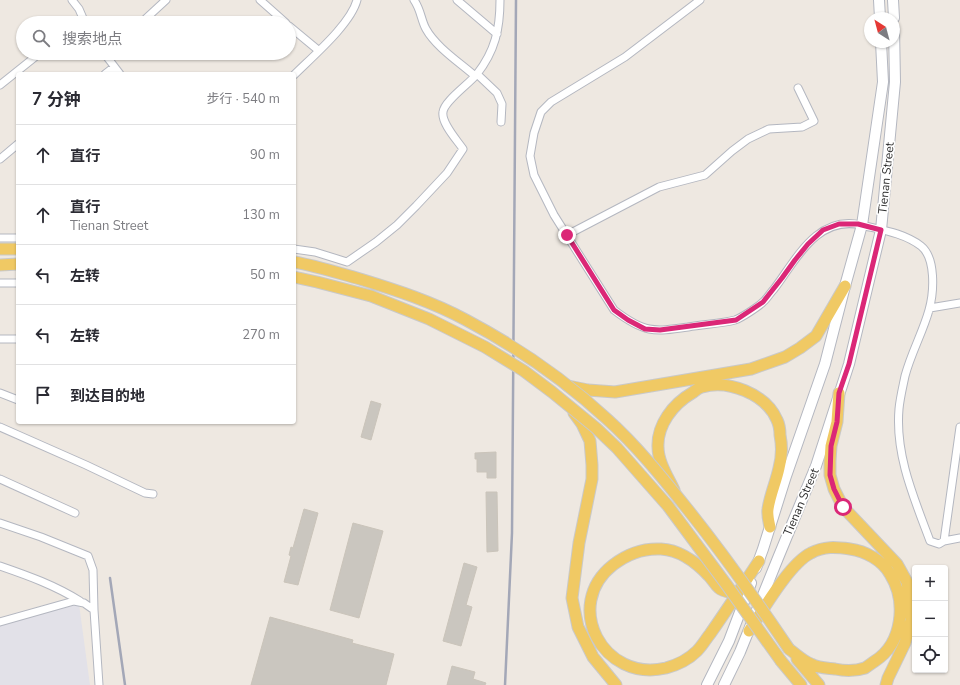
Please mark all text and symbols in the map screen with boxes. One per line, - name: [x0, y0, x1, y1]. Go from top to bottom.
- north arrow: [864, 12, 900, 48]
- search box: [16, 16, 296, 60]
- icon: search: [30, 27, 52, 49]
- text: 搜索地点: [62, 29, 122, 49]
- text: 7 分钟: [32, 88, 81, 111]
- text: 步行 · 540 m: [206, 90, 280, 108]
- street label: Tienan Street: [874, 140, 898, 215]
- icon: ahead: [32, 144, 54, 166]
- text: 直行: [70, 146, 100, 166]
- text: 90 m: [250, 146, 280, 164]
- text: 直行: [70, 197, 100, 217]
- icon: ahead: [32, 204, 54, 226]
- text: 130 m: [242, 206, 280, 224]
- text: Tienan Street: [70, 217, 148, 235]
- route end: [558, 226, 576, 244]
- icon: left: [32, 264, 54, 286]
- text: 左转: [70, 266, 100, 286]
- text: 50 m: [250, 266, 280, 284]
- icon: left: [32, 324, 54, 346]
- text: 左转: [70, 326, 100, 346]
- text: 270 m: [242, 326, 280, 344]
- icon: arrive: [32, 384, 54, 406]
- text: 到达目的地: [70, 386, 145, 406]
- street label: Tienan Street: [780, 465, 823, 538]
- route start: [834, 498, 852, 516]
- map controls: [912, 565, 948, 673]
- button: +: [912, 565, 948, 601]
- button: −: [912, 601, 948, 637]
- button: locate: [912, 637, 948, 673]

